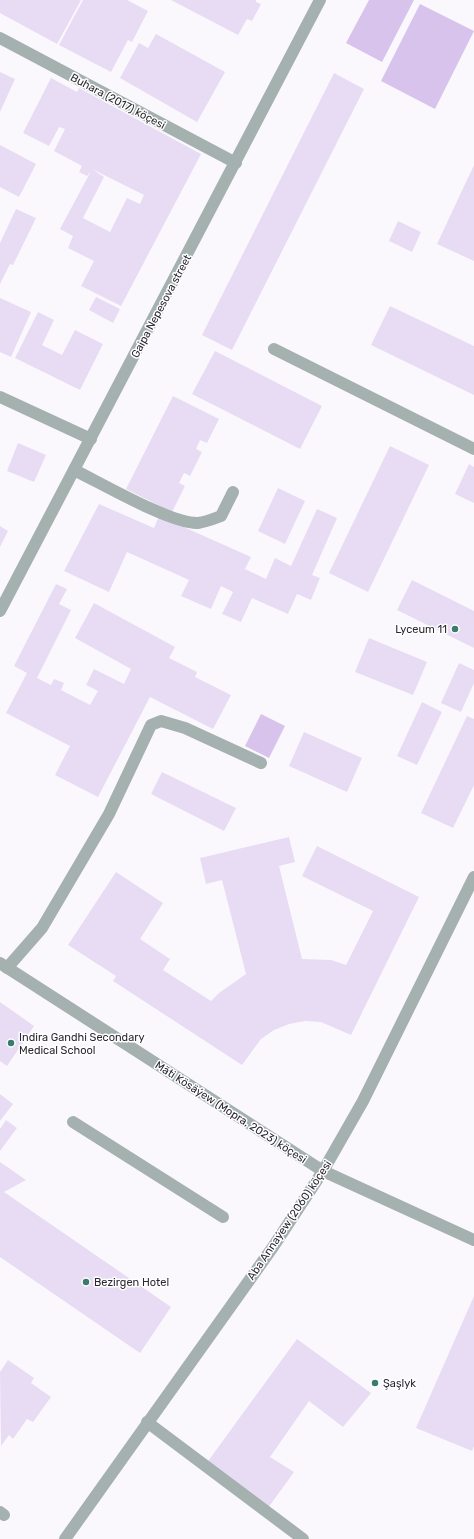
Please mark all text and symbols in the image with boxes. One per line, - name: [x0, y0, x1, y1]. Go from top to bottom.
- street label: Buhara (2017) köçesi: [68, 71, 167, 132]
- street label: Gaipa Nepesova street: [129, 252, 194, 360]
- place label: Lyceum 11: [395, 623, 447, 636]
- marker: Lyceum 11: [450, 624, 460, 634]
- place label: Indira Gandhi Secondary Medical School: [19, 1031, 145, 1057]
- marker: Indira Gandhi Secondary Medical School: [6, 1038, 16, 1048]
- street label: Mäti Kösäýew (Mopra, 2023) köçesi: [153, 1059, 309, 1166]
- street label: Aba Annaýew (2060) köçesi: [245, 1158, 334, 1282]
- place label: Bezirgen Hotel: [94, 1276, 169, 1289]
- marker: Bezirgen Hotel: [81, 1277, 91, 1287]
- place label: Şaşlyk: [383, 1377, 416, 1390]
- marker: Şaşlyk: [370, 1378, 380, 1388]

